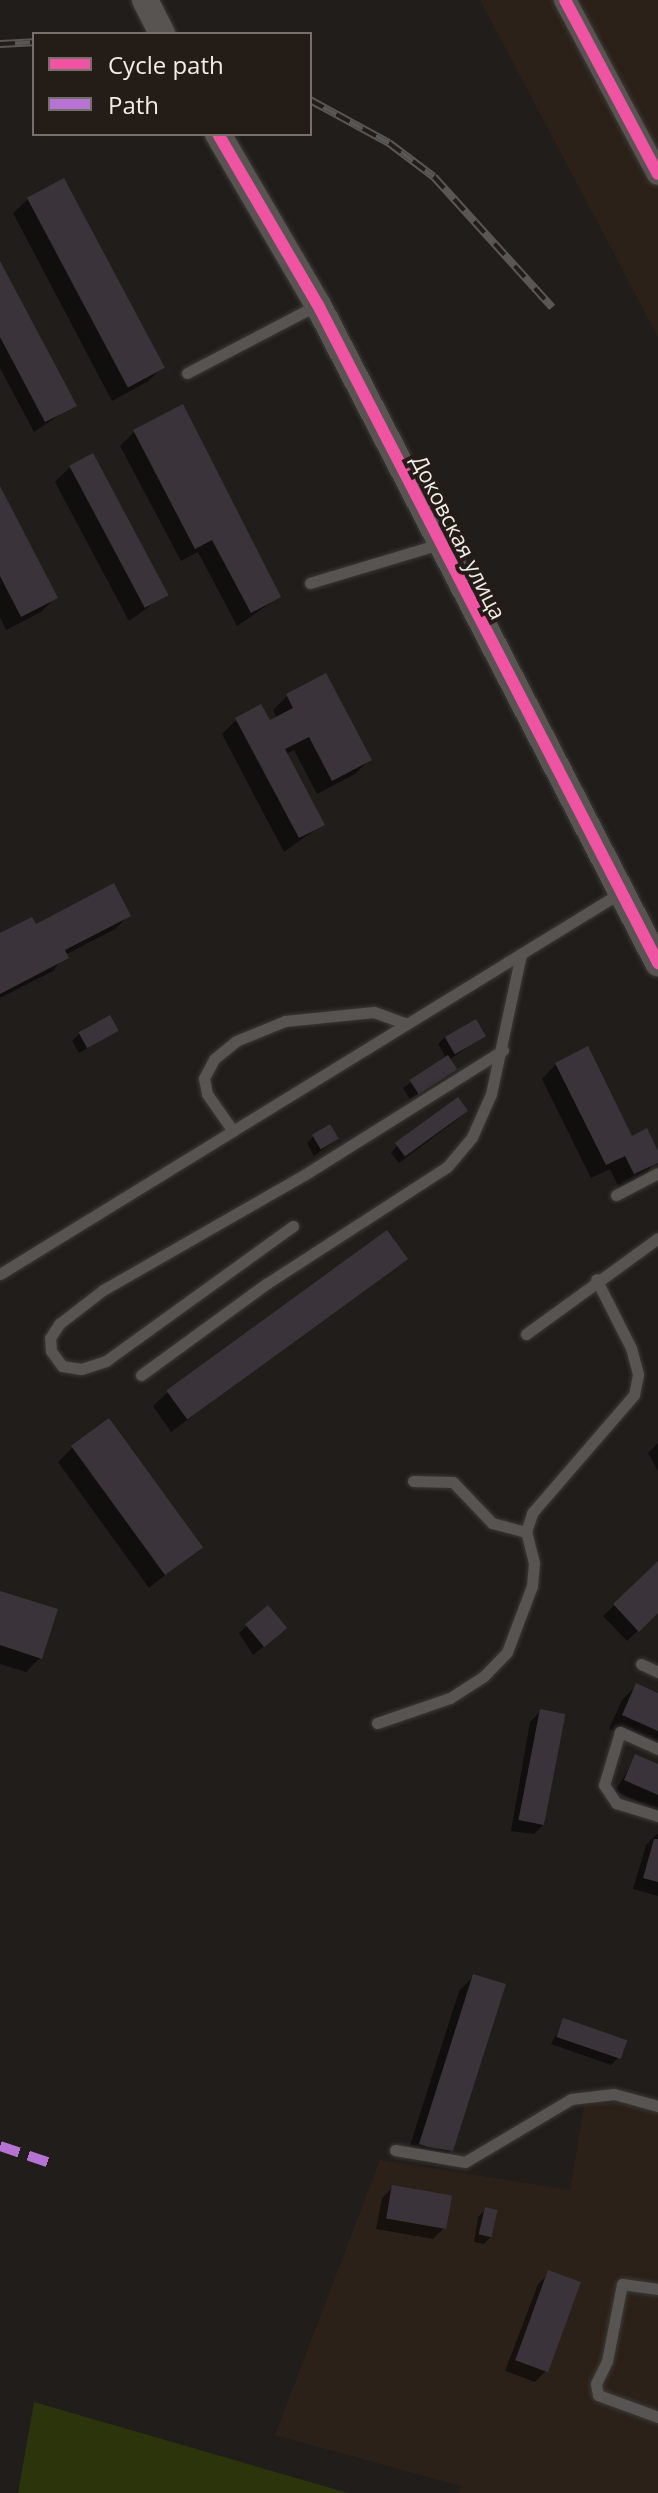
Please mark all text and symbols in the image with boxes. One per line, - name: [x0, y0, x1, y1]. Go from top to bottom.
- legend: [32, 32, 312, 136]
- text: Cycle path: [108, 48, 224, 81]
- text: Path: [108, 88, 159, 121]
- street label: Доковская улица: [406, 450, 512, 624]

